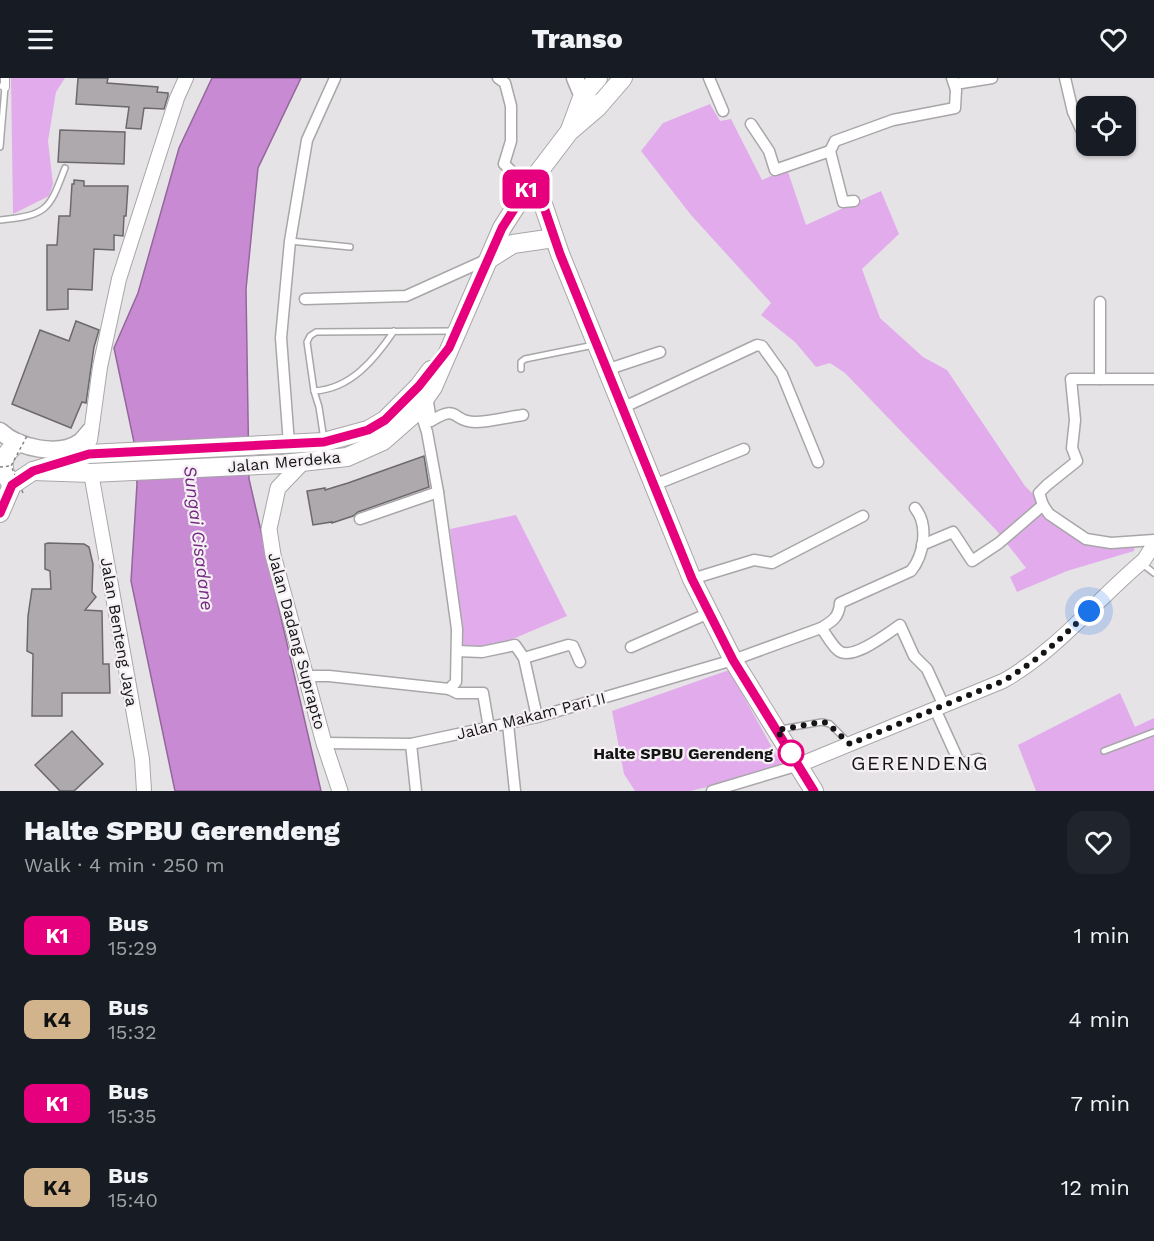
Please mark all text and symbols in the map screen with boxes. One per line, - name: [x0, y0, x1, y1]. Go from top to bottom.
- icon: menu: [24, 23, 57, 56]
- text: Transo: [531, 23, 623, 55]
- icon: heart: [1097, 23, 1130, 56]
- map controls: [1076, 96, 1136, 156]
- button: locate: [1076, 96, 1136, 156]
- line badge: K1: [499, 170, 553, 208]
- text: K1: [515, 177, 537, 202]
- street label: Jalan Merdeka: [227, 448, 341, 476]
- water label: Sungai Cisadane: [180, 464, 218, 612]
- street label: Jalan Dadang Suprapto: [264, 550, 330, 732]
- street label: Jalan Benteng Jaya: [97, 556, 141, 708]
- your location: [1074, 596, 1104, 626]
- street label: Jalan Makam Pari II: [454, 688, 608, 744]
- marker: Halte SPBU Gerendeng: [778, 740, 804, 766]
- place label: Halte SPBU Gerendeng: [593, 744, 773, 763]
- district label: GERENDENG: [851, 751, 989, 775]
- button: heart: [1067, 811, 1130, 874]
- text: Halte SPBU Gerendeng: [24, 814, 340, 847]
- text: Walk · 4 min · 250 m: [24, 853, 225, 877]
- text: Bus: [108, 911, 148, 936]
- text: K1: [46, 923, 68, 948]
- text: 1 min: [1073, 923, 1130, 948]
- text: 15:29: [108, 936, 157, 960]
- text: Bus: [108, 995, 148, 1020]
- text: K4: [43, 1007, 71, 1032]
- text: 4 min: [1069, 1007, 1130, 1032]
- text: 15:32: [108, 1020, 157, 1044]
- text: Bus: [108, 1079, 148, 1104]
- text: K1: [46, 1091, 68, 1116]
- text: 7 min: [1070, 1091, 1130, 1116]
- text: 15:35: [108, 1104, 157, 1128]
- text: Bus: [108, 1163, 148, 1188]
- text: K4: [43, 1175, 71, 1200]
- text: 12 min: [1061, 1175, 1130, 1200]
- text: 15:40: [108, 1188, 158, 1212]

